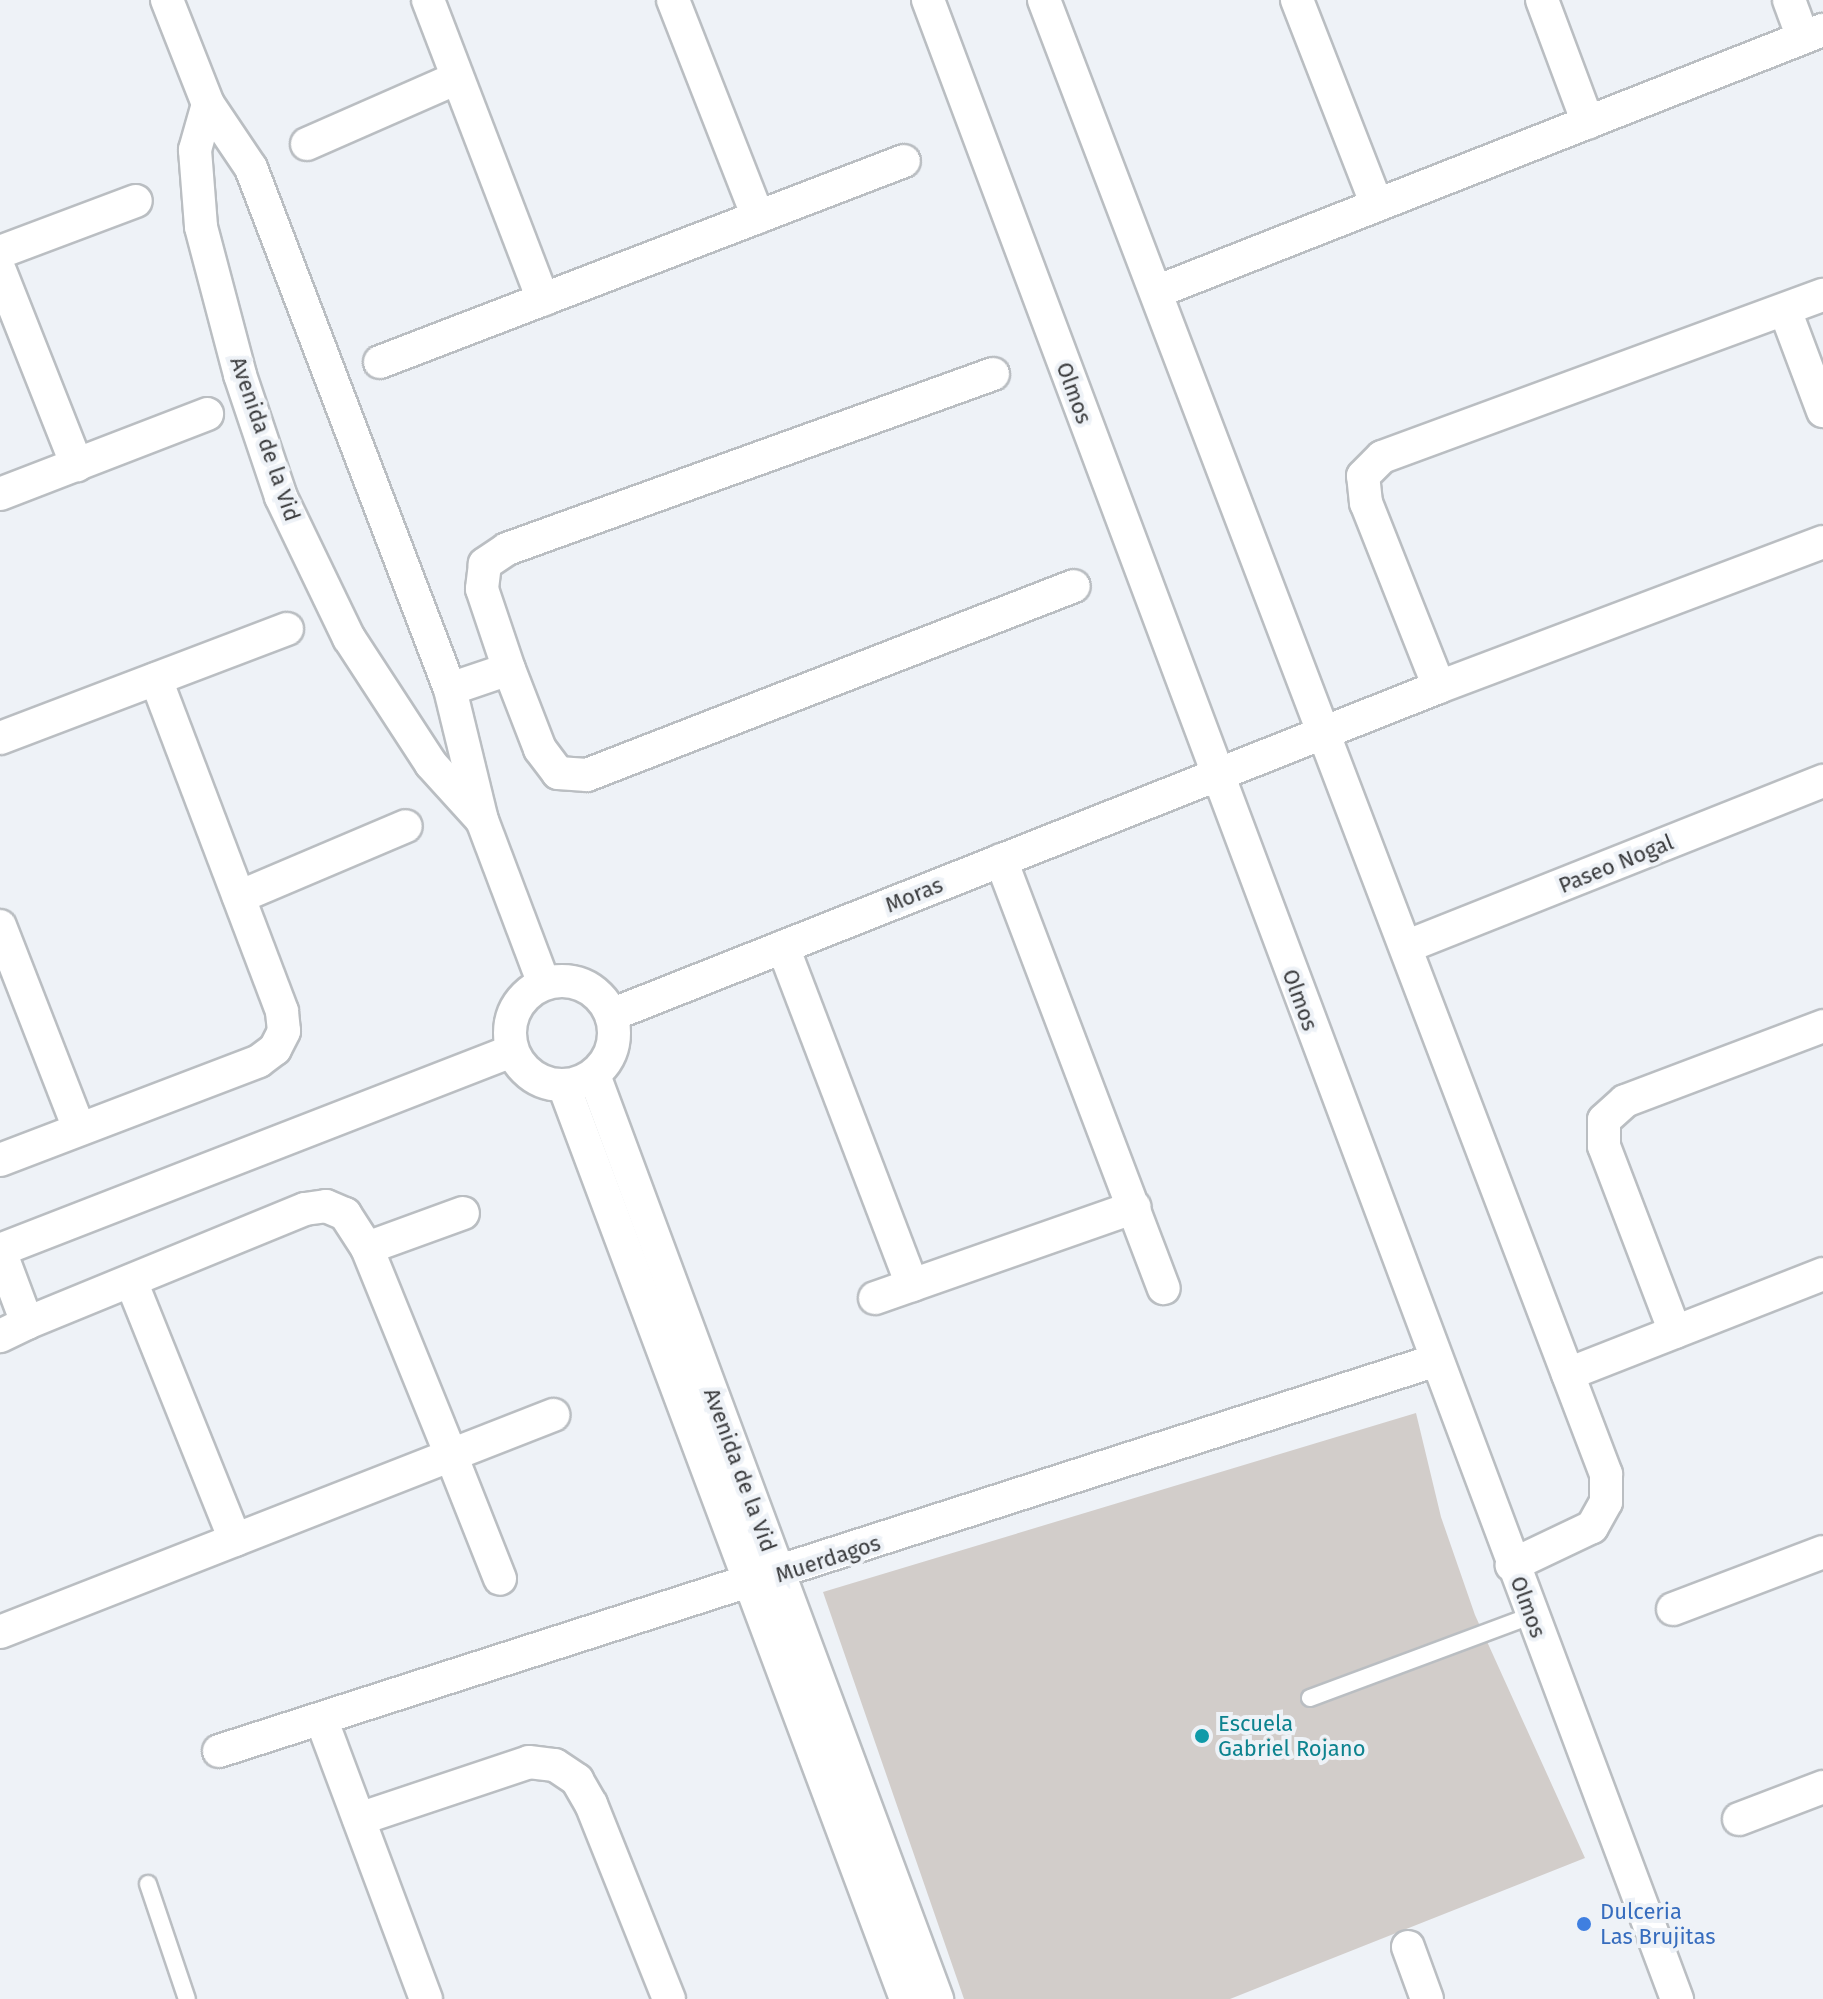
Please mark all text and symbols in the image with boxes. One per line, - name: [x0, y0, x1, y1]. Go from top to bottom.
- street label: Avenida de la Vid: [225, 353, 305, 525]
- street label: Olmos: [1051, 359, 1097, 427]
- street label: Paseo Nogal: [1555, 829, 1677, 899]
- street label: Moras: [881, 872, 947, 918]
- street label: Olmos: [1277, 966, 1323, 1034]
- street label: Avenida de la Vid: [698, 1385, 782, 1555]
- street label: Muerdagos: [772, 1530, 884, 1588]
- street label: Olmos: [1505, 1573, 1551, 1641]
- place label: Escuela Gabriel Rojano: [1218, 1710, 1366, 1762]
- marker: Escuela Gabriel Rojano: [1193, 1727, 1211, 1745]
- place label: Dulceria Las Brujitas: [1600, 1898, 1715, 1950]
- marker: Dulceria Las Brujitas: [1575, 1915, 1593, 1933]

